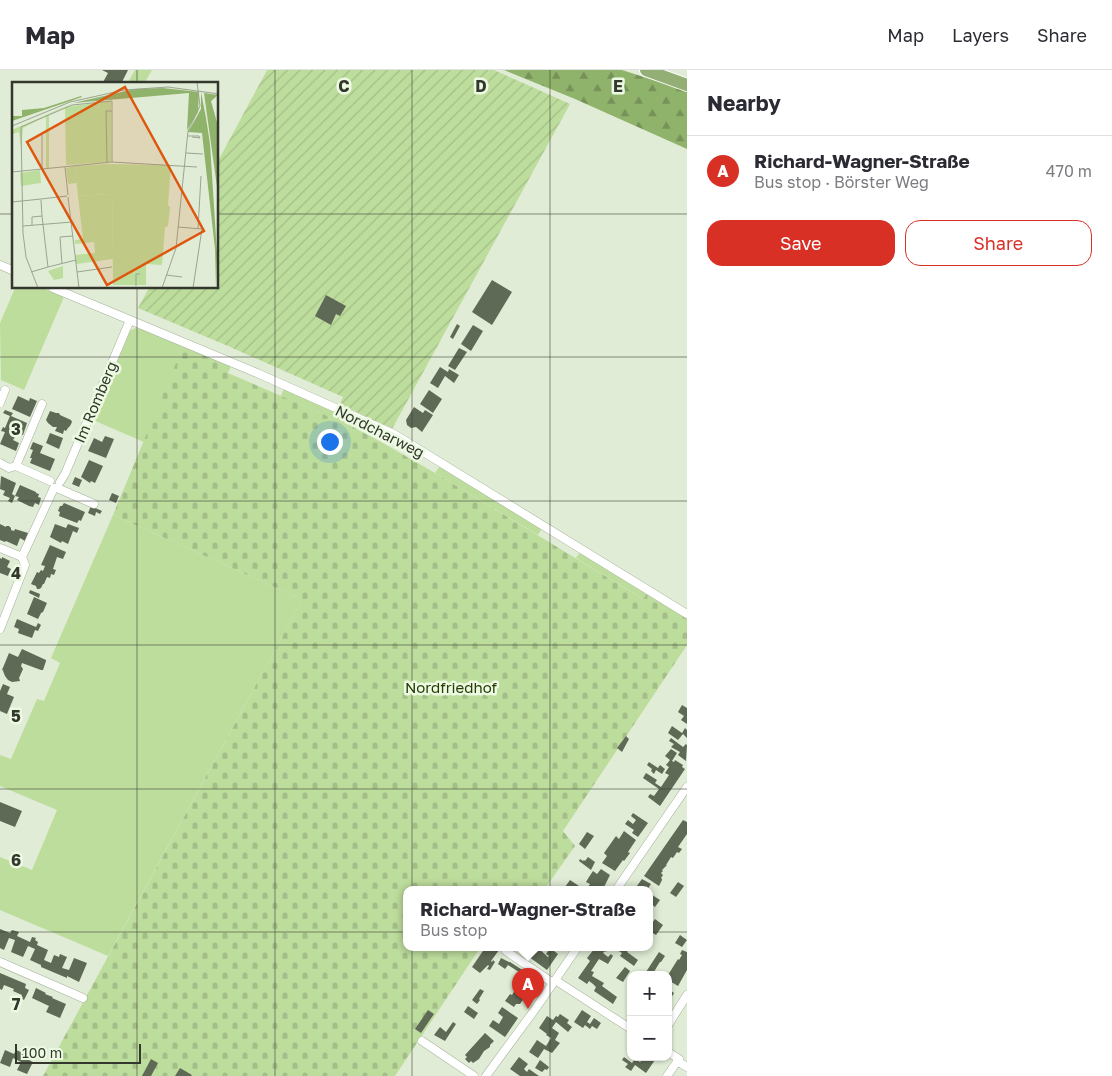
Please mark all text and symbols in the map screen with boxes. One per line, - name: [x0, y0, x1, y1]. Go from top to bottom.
- text: Map: [25, 20, 75, 49]
- text: Map: [887, 24, 924, 46]
- text: Layers: [952, 24, 1009, 46]
- text: Share: [1037, 24, 1087, 46]
- text: C: [338, 76, 350, 96]
- text: D: [475, 76, 487, 96]
- text: E: [613, 76, 623, 96]
- inset map: [12, 82, 219, 289]
- text: Nearby: [707, 90, 781, 116]
- text: Richard-Wagner-Straße: [754, 149, 970, 172]
- text: A: [717, 161, 729, 181]
- text: 470 m: [1046, 161, 1092, 181]
- text: Bus stop · Börster Weg: [754, 172, 929, 192]
- button: Save: [707, 220, 895, 266]
- button: Share: [905, 220, 1092, 266]
- street label: Im Romberg: [70, 358, 120, 446]
- street label: Nordcharweg: [333, 401, 427, 461]
- text: 3: [11, 419, 21, 439]
- your location: [317, 429, 343, 455]
- text: 4: [11, 563, 21, 583]
- park label: Nordfriedhof: [405, 678, 498, 696]
- text: 5: [11, 706, 21, 726]
- text: 6: [11, 850, 21, 870]
- popup: [403, 886, 653, 951]
- text: Richard-Wagner-Straße: [420, 897, 636, 920]
- text: Bus stop: [420, 920, 487, 940]
- pin: A: [512, 968, 544, 1009]
- map controls: [627, 971, 672, 1061]
- button: +: [627, 971, 672, 1016]
- text: 7: [12, 994, 21, 1014]
- button: −: [627, 1016, 672, 1061]
- scale bar: [15, 1041, 141, 1064]
- text: 100 m: [22, 1044, 62, 1061]

